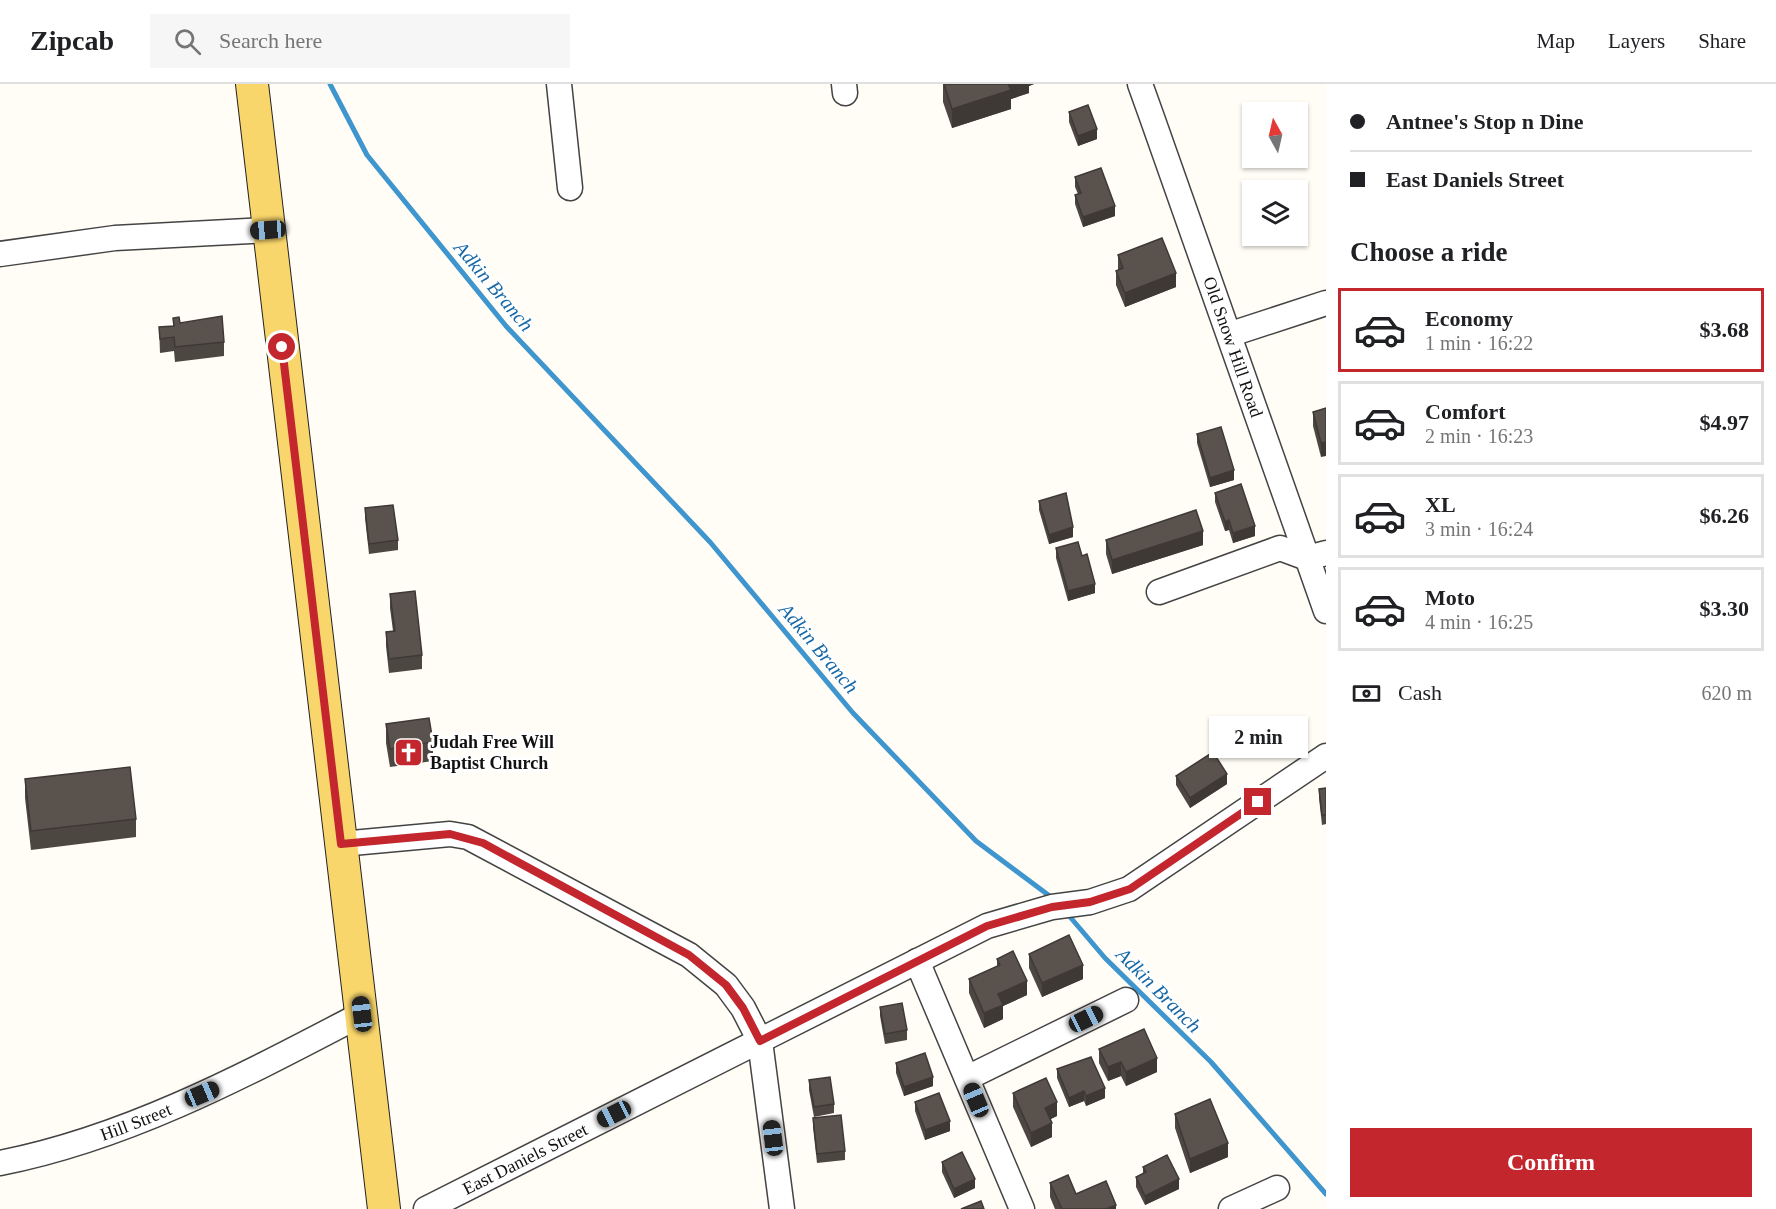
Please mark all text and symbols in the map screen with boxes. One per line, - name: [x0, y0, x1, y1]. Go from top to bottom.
- search box: [150, 14, 570, 68]
- text: Zipcab: [30, 25, 114, 56]
- icon: search: [171, 25, 204, 58]
- text: Search here: [219, 28, 322, 53]
- text: Map: [1537, 29, 1575, 53]
- text: Layers: [1608, 29, 1665, 53]
- text: Share: [1698, 29, 1746, 53]
- north arrow: [1242, 102, 1308, 168]
- map controls: [1242, 102, 1308, 246]
- text: Antnee's Stop n Dine: [1386, 109, 1583, 134]
- text: East Daniels Street: [1386, 167, 1564, 192]
- button: layers: [1242, 180, 1308, 246]
- car: [249, 220, 287, 240]
- water label: Adkin Branch: [449, 235, 538, 335]
- text: Choose a ride: [1350, 237, 1508, 267]
- street label: Old Snow Hill Road: [1199, 274, 1267, 420]
- icon: car: [1353, 303, 1407, 357]
- text: Economy: [1425, 306, 1513, 331]
- text: $3.68: [1700, 317, 1749, 342]
- text: 1 min · 16:22: [1425, 332, 1533, 354]
- route start: [268, 333, 295, 360]
- icon: car: [1353, 396, 1407, 450]
- text: Comfort: [1425, 399, 1506, 424]
- text: $4.97: [1700, 410, 1749, 435]
- text: 2 min · 16:23: [1425, 425, 1533, 447]
- icon: car: [1353, 489, 1407, 543]
- text: XL: [1425, 492, 1456, 517]
- text: $6.26: [1700, 503, 1749, 528]
- text: 3 min · 16:24: [1425, 518, 1533, 540]
- icon: car: [1353, 582, 1407, 636]
- text: Moto: [1425, 585, 1475, 610]
- text: $3.30: [1700, 596, 1749, 621]
- water label: Adkin Branch: [774, 597, 863, 697]
- text: 4 min · 16:25: [1425, 611, 1533, 633]
- icon: cash: [1350, 677, 1383, 710]
- text: Cash: [1398, 680, 1442, 705]
- text: 620 m: [1701, 682, 1752, 704]
- callout: 2 min: [1208, 715, 1308, 757]
- text: 2 min: [1234, 726, 1283, 748]
- place label: Judah Free Will Baptist Church: [430, 732, 554, 773]
- church icon: Judah Free Will Baptist Church: [393, 736, 425, 768]
- route end: [1244, 788, 1271, 815]
- water label: Adkin Branch: [1111, 942, 1206, 1037]
- car: [351, 995, 373, 1033]
- car: [1066, 1003, 1106, 1035]
- car: [182, 1079, 222, 1109]
- car: [961, 1080, 991, 1120]
- car: [594, 1098, 634, 1130]
- street label: Hill Street: [98, 1099, 174, 1145]
- street label: East Daniels Street: [459, 1119, 591, 1199]
- car: [762, 1119, 784, 1157]
- button: Confirm: [1350, 1128, 1752, 1197]

